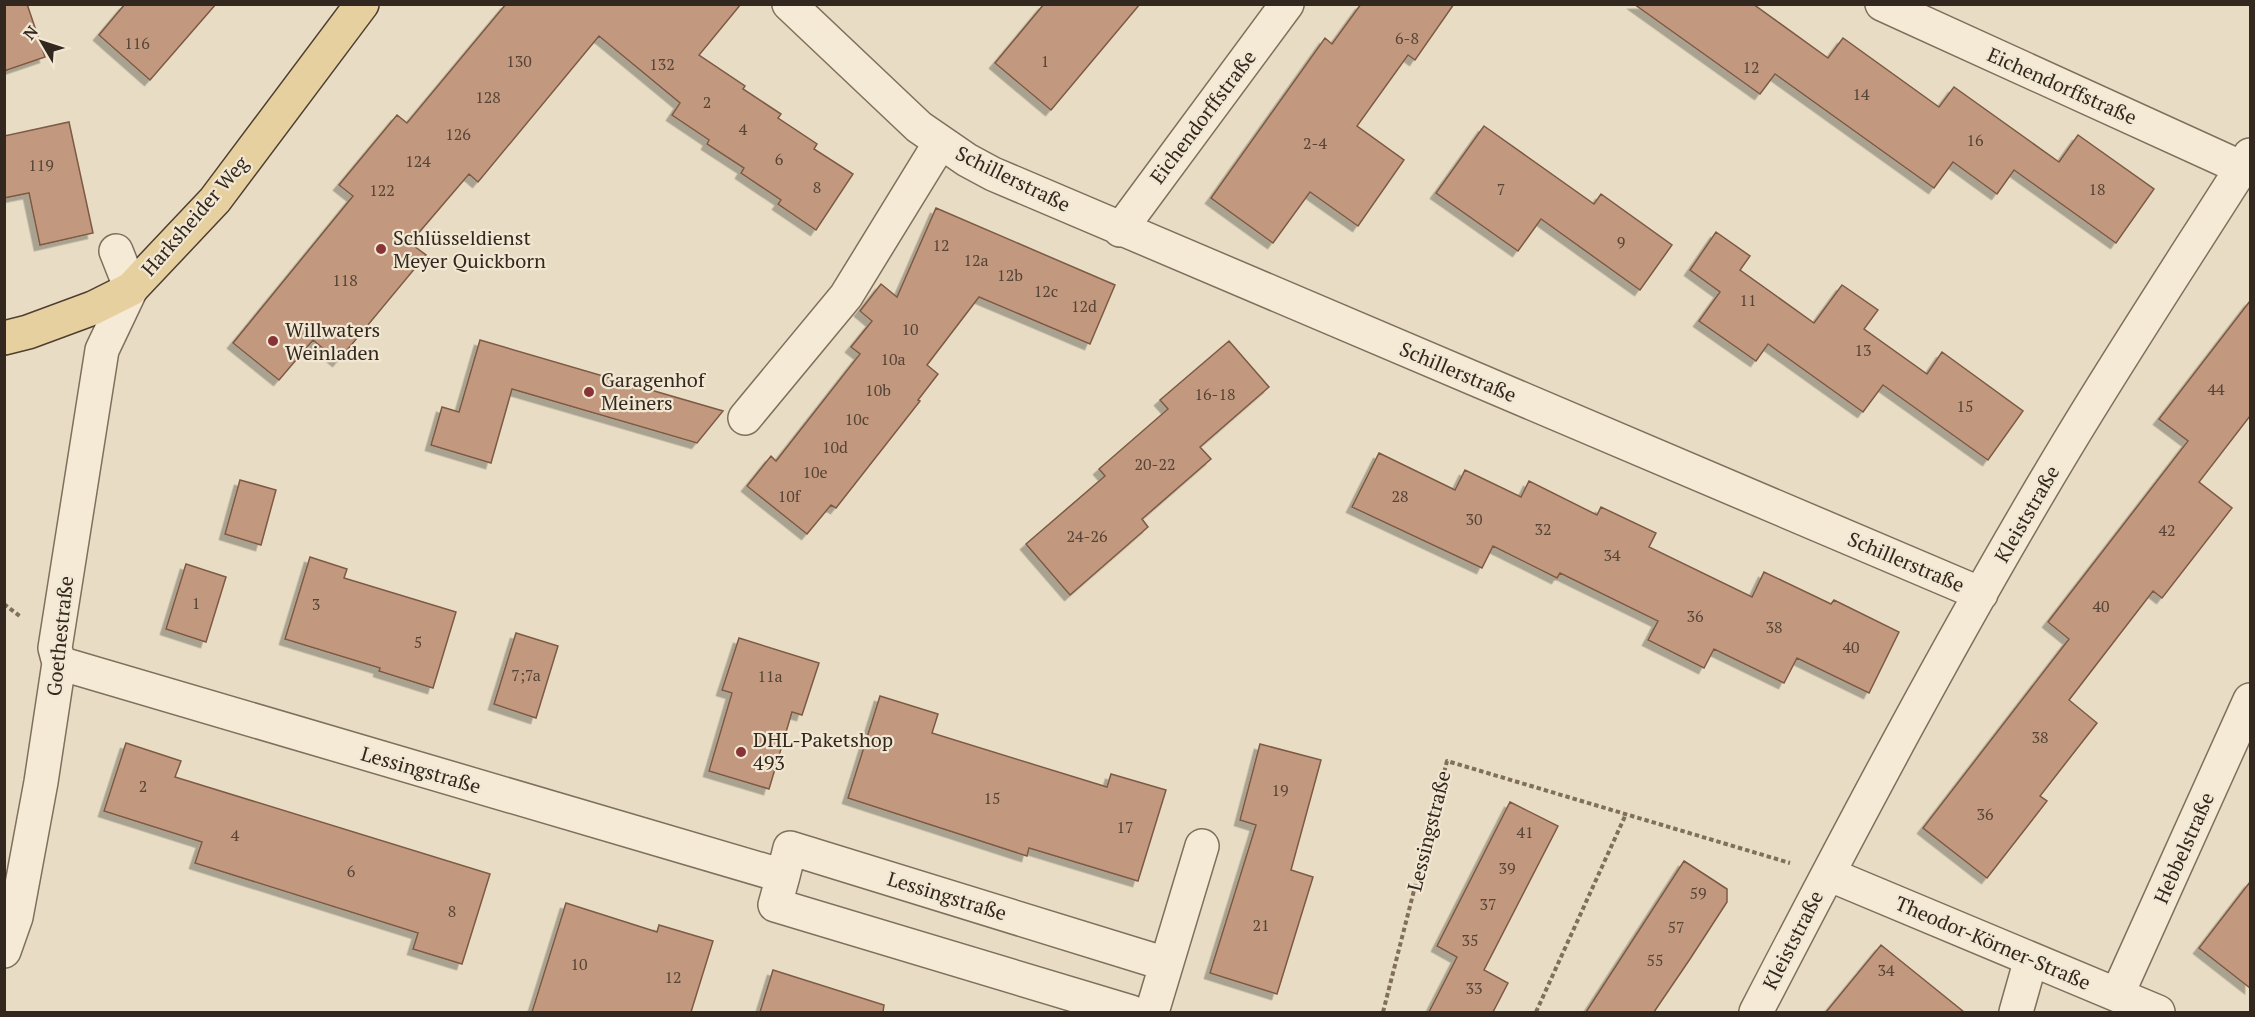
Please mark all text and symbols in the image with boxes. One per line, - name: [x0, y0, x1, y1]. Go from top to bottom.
- north arrow: [12, 12, 72, 72]
- text: N: [18, 21, 43, 44]
- house number: 6-8: [1395, 27, 1419, 49]
- house number: 116: [124, 32, 150, 54]
- street label: Eichendorffstraße: [1983, 40, 2141, 131]
- street label: Eichendorffstraße: [1143, 44, 1262, 189]
- house number: 130: [506, 50, 532, 72]
- house number: 1: [1041, 50, 1049, 72]
- house number: 132: [649, 53, 675, 75]
- house number: 12: [1742, 56, 1760, 78]
- house number: 14: [1852, 83, 1870, 105]
- house number: 128: [475, 86, 501, 108]
- house number: 2: [703, 91, 711, 113]
- house number: 4: [739, 118, 748, 140]
- house number: 126: [445, 123, 471, 145]
- house number: 16: [1966, 129, 1984, 151]
- house number: 2-4: [1303, 132, 1327, 154]
- street label: Schillerstraße: [951, 139, 1075, 218]
- house number: 6: [775, 148, 784, 170]
- street label: Harksheider Weg: [135, 150, 255, 281]
- house number: 124: [405, 150, 431, 172]
- house number: 119: [28, 154, 54, 176]
- house number: 8: [813, 176, 821, 198]
- house number: 7: [1497, 178, 1505, 200]
- house number: 18: [2088, 178, 2106, 200]
- house number: 122: [369, 179, 395, 201]
- place label: Schlüsseldienst Meyer Quickborn: [393, 224, 546, 274]
- house number: 9: [1617, 231, 1625, 253]
- house number: 12: [932, 234, 950, 256]
- marker: Schlüsseldienst Meyer Quickborn: [374, 242, 388, 256]
- house number: 12a: [963, 249, 989, 271]
- house number: 12b: [997, 264, 1023, 286]
- house number: 118: [332, 269, 358, 291]
- house number: 12c: [1034, 280, 1058, 302]
- house number: 11: [1739, 289, 1757, 311]
- house number: 12d: [1071, 295, 1097, 317]
- place label: Willwaters Weinladen: [285, 316, 380, 366]
- house number: 10: [901, 318, 919, 340]
- marker: Willwaters Weinladen: [266, 334, 280, 348]
- street label: Schillerstraße: [1396, 335, 1521, 408]
- house number: 13: [1854, 339, 1872, 361]
- house number: 10a: [880, 348, 906, 370]
- place label: Garagenhof Meiners: [601, 366, 706, 416]
- house number: 44: [2207, 378, 2225, 400]
- house number: 10b: [865, 379, 891, 401]
- house number: 16-18: [1195, 383, 1235, 405]
- marker: Garagenhof Meiners: [582, 385, 596, 399]
- house number: 15: [1956, 395, 1974, 417]
- house number: 10c: [845, 408, 869, 430]
- house number: 10d: [822, 436, 848, 458]
- house number: 20-22: [1135, 453, 1175, 475]
- street label: Kleiststraße: [1988, 460, 2065, 567]
- house number: 10e: [802, 461, 828, 483]
- house number: 10f: [778, 485, 802, 507]
- house number: 28: [1391, 485, 1409, 507]
- house number: 30: [1465, 508, 1483, 530]
- house number: 32: [1534, 518, 1552, 540]
- house number: 42: [2158, 519, 2176, 541]
- house number: 24-26: [1067, 525, 1108, 547]
- street label: Schillerstraße: [1844, 525, 1969, 598]
- house number: 34: [1603, 544, 1621, 566]
- street label: Goethestraße: [40, 574, 79, 697]
- house number: 1: [192, 592, 200, 614]
- house number: 3: [312, 593, 320, 615]
- house number: 40: [2092, 595, 2110, 617]
- house number: 36: [1686, 605, 1704, 627]
- house number: 38: [1765, 616, 1783, 638]
- house number: 5: [414, 631, 422, 653]
- house number: 40: [1842, 636, 1860, 658]
- house number: 7;7a: [511, 664, 541, 686]
- house number: 11a: [757, 665, 783, 687]
- place label: DHL-Paketshop 493: [753, 726, 893, 776]
- house number: 38: [2031, 726, 2049, 748]
- street label: Lessingstraße: [358, 740, 484, 800]
- marker: DHL-Paketshop 493: [734, 745, 748, 759]
- street label: Lessingstraße: [1400, 768, 1457, 894]
- house number: 2: [139, 775, 147, 797]
- house number: 19: [1271, 779, 1289, 801]
- house number: 15: [983, 787, 1001, 809]
- street label: Hebbelstraße: [2147, 788, 2220, 908]
- house number: 36: [1976, 803, 1994, 825]
- house number: 17: [1116, 816, 1134, 838]
- house number: 41: [1516, 821, 1534, 843]
- house number: 4: [231, 824, 240, 846]
- house number: 39: [1498, 857, 1516, 879]
- house number: 6: [347, 860, 356, 882]
- street label: Lessingstraße: [884, 865, 1010, 926]
- house number: 59: [1689, 882, 1707, 904]
- street label: Kleiststraße: [1756, 886, 1829, 994]
- street label: Theodor-Körner-Straße: [1891, 889, 2095, 996]
- house number: 37: [1479, 893, 1497, 915]
- house number: 8: [448, 900, 456, 922]
- house number: 21: [1252, 914, 1270, 936]
- house number: 57: [1667, 916, 1685, 938]
- house number: 35: [1461, 929, 1479, 951]
- house number: 55: [1646, 949, 1664, 971]
- house number: 10: [570, 953, 588, 975]
- house number: 34: [1877, 959, 1895, 981]
- house number: 12: [664, 966, 682, 988]
- house number: 33: [1465, 977, 1483, 999]

